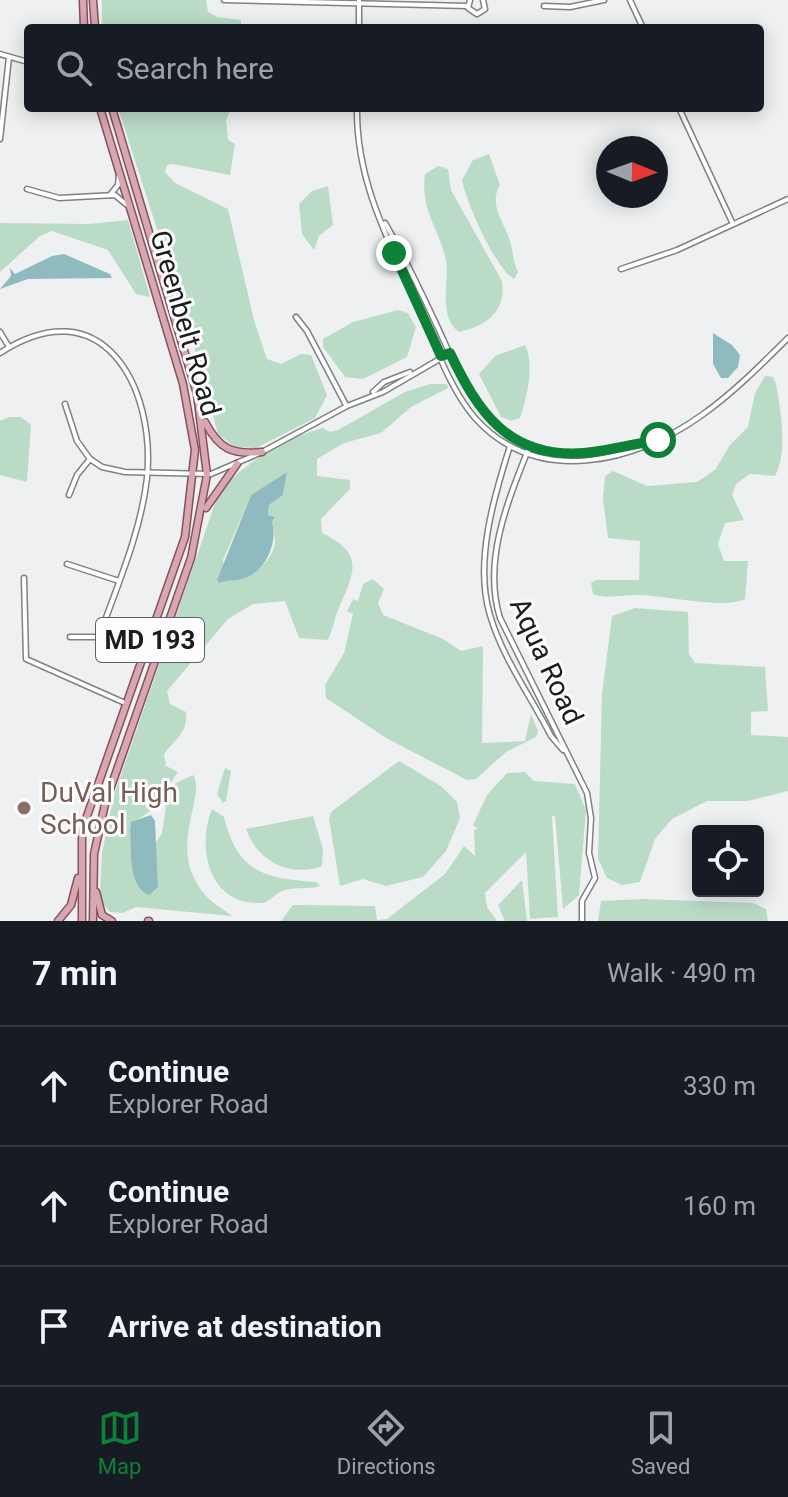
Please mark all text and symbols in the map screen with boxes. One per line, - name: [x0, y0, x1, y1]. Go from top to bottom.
- search box: [24, 24, 764, 112]
- icon: search: [52, 46, 96, 90]
- text: Search here: [116, 51, 274, 86]
- north arrow: [596, 136, 668, 208]
- street label: Greenbelt Road: [143, 227, 228, 420]
- route end: [376, 235, 412, 271]
- route start: [640, 422, 676, 458]
- street label: Aqua Road: [503, 593, 590, 730]
- road number: MD 193: [96, 618, 204, 662]
- place label: DuVal High School: [40, 776, 178, 841]
- marker: DuVal High School: [15, 799, 33, 817]
- map controls: [692, 825, 764, 897]
- button: locate: [692, 825, 764, 897]
- text: 7 min: [32, 953, 117, 993]
- text: Walk · 490 m: [607, 958, 756, 988]
- text: Continue: [108, 1054, 229, 1089]
- icon: ahead: [32, 1064, 76, 1108]
- text: 330 m: [683, 1071, 756, 1101]
- text: Explorer Road: [108, 1089, 269, 1119]
- text: Continue: [108, 1174, 229, 1209]
- icon: ahead: [32, 1184, 76, 1228]
- text: 160 m: [683, 1191, 756, 1221]
- text: Explorer Road: [108, 1209, 269, 1239]
- icon: arrive: [32, 1304, 76, 1348]
- text: Arrive at destination: [108, 1309, 382, 1344]
- tab: Map: [98, 1406, 142, 1479]
- tab: Directions: [337, 1406, 436, 1479]
- tab: Saved: [631, 1406, 690, 1479]

